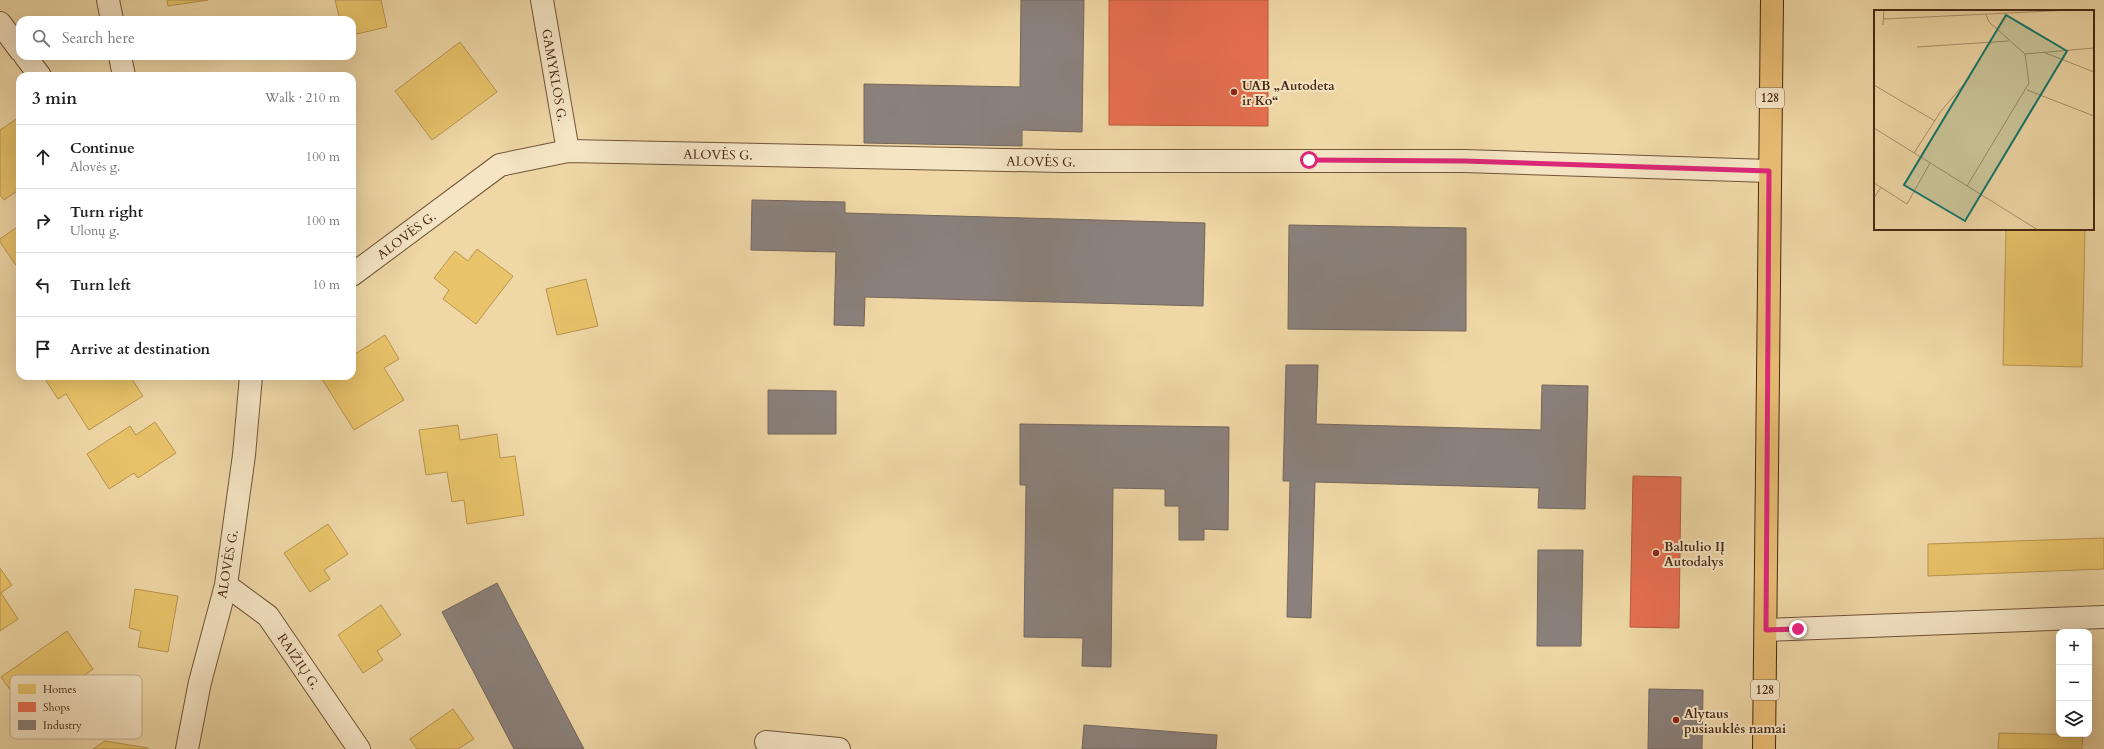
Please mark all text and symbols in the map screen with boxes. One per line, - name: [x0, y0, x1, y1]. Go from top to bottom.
- inset map: [1874, 10, 2094, 230]
- search box: [16, 16, 356, 60]
- icon: search: [30, 27, 52, 49]
- street label: GAMYKLOS G.: [537, 27, 571, 123]
- text: Search here: [62, 28, 135, 48]
- place label: UAB „Autodeta ir Ko“: [1242, 77, 1335, 110]
- text: 3 min: [32, 87, 77, 110]
- marker: UAB „Autodeta ir Ko“: [1229, 87, 1239, 97]
- road number: 128: [1756, 88, 1784, 108]
- text: Walk · 210 m: [265, 89, 340, 107]
- text: Continue: [70, 138, 135, 158]
- street label: ALOVĖS G.: [683, 145, 753, 165]
- icon: ahead: [32, 146, 54, 168]
- text: 100 m: [306, 148, 340, 166]
- route start: [1300, 151, 1318, 169]
- street label: ALOVĖS G.: [1006, 152, 1076, 172]
- text: Alovės g.: [70, 158, 120, 176]
- text: Turn right: [70, 202, 143, 222]
- street label: ALOVĖS G.: [373, 208, 440, 264]
- icon: right: [32, 210, 54, 232]
- text: 100 m: [306, 212, 340, 230]
- text: Ulonų g.: [70, 222, 120, 240]
- icon: left: [32, 274, 54, 296]
- text: Turn left: [70, 275, 131, 295]
- text: 10 m: [312, 276, 340, 294]
- icon: arrive: [32, 338, 54, 360]
- text: Arrive at destination: [70, 339, 210, 359]
- street label: ALOVĖS G.: [213, 528, 243, 600]
- place label: Baltulio IĮ Autodalys: [1664, 538, 1725, 571]
- marker: Baltulio IĮ Autodalys: [1651, 548, 1661, 558]
- route end: [1789, 620, 1807, 638]
- map controls: [2056, 629, 2092, 737]
- button: +: [2056, 629, 2092, 665]
- street label: RAIŽIŲ G.: [273, 630, 324, 693]
- button: −: [2056, 665, 2092, 701]
- legend: [10, 675, 142, 739]
- road number: 128: [1751, 680, 1779, 700]
- text: Homes: [43, 682, 76, 697]
- text: Shops: [43, 700, 70, 715]
- button: layers: [2056, 701, 2092, 737]
- place label: Alytaus pusiauklės namai: [1684, 705, 1786, 738]
- marker: Alytaus pusiauklės namai: [1671, 715, 1681, 725]
- text: Industry: [43, 718, 82, 733]

